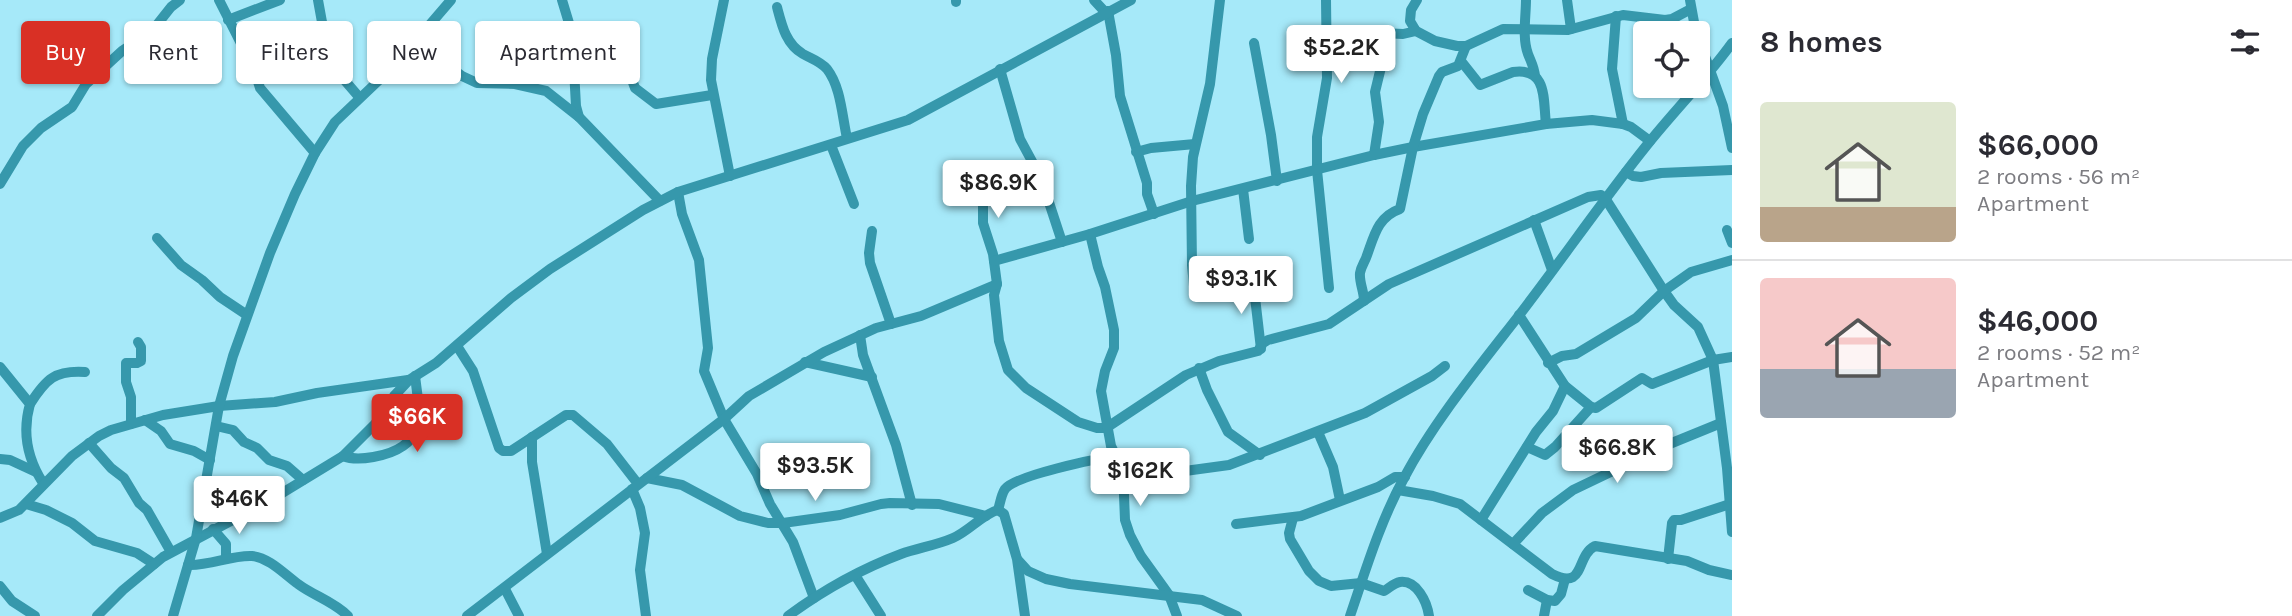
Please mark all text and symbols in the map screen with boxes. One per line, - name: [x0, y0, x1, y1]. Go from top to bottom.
- chip: Buy: [21, 21, 110, 84]
- chip: Rent: [124, 21, 222, 84]
- chip: Filters: [236, 21, 353, 84]
- chip: New: [367, 21, 461, 84]
- chip: Apartment: [475, 21, 640, 84]
- map controls: [1633, 21, 1710, 98]
- button: locate: [1633, 21, 1710, 98]
- icon: filters: [2226, 23, 2264, 61]
- text: 8 homes: [1760, 24, 1883, 60]
- pin: $52.2K: [1284, 25, 1398, 85]
- text: $52.2K: [1302, 34, 1380, 61]
- text: $66,000: [1977, 127, 2099, 163]
- icon: home: [1816, 130, 1900, 214]
- pin: $86.9K: [941, 160, 1055, 220]
- text: 2 rooms · 56 m²: [1977, 163, 2140, 190]
- text: $86.9K: [959, 169, 1037, 196]
- text: Apartment: [1977, 190, 2089, 217]
- pin: $93.1K: [1184, 256, 1298, 316]
- text: $93.1K: [1205, 265, 1277, 292]
- text: $46,000: [1977, 303, 2098, 339]
- icon: home: [1816, 306, 1900, 390]
- text: 2 rooms · 52 m²: [1977, 339, 2140, 366]
- text: Apartment: [1977, 366, 2089, 393]
- pin: $66K: [376, 394, 458, 454]
- text: $66K: [388, 403, 446, 430]
- pin: $66.8K: [1560, 426, 1674, 485]
- text: $66.8K: [1578, 434, 1656, 461]
- pin: $93.5K: [758, 444, 872, 503]
- pin: $162K: [1091, 448, 1189, 508]
- text: $93.5K: [776, 452, 854, 479]
- text: $162K: [1107, 457, 1173, 484]
- pin: $46K: [198, 476, 280, 536]
- text: $46K: [210, 485, 268, 512]

